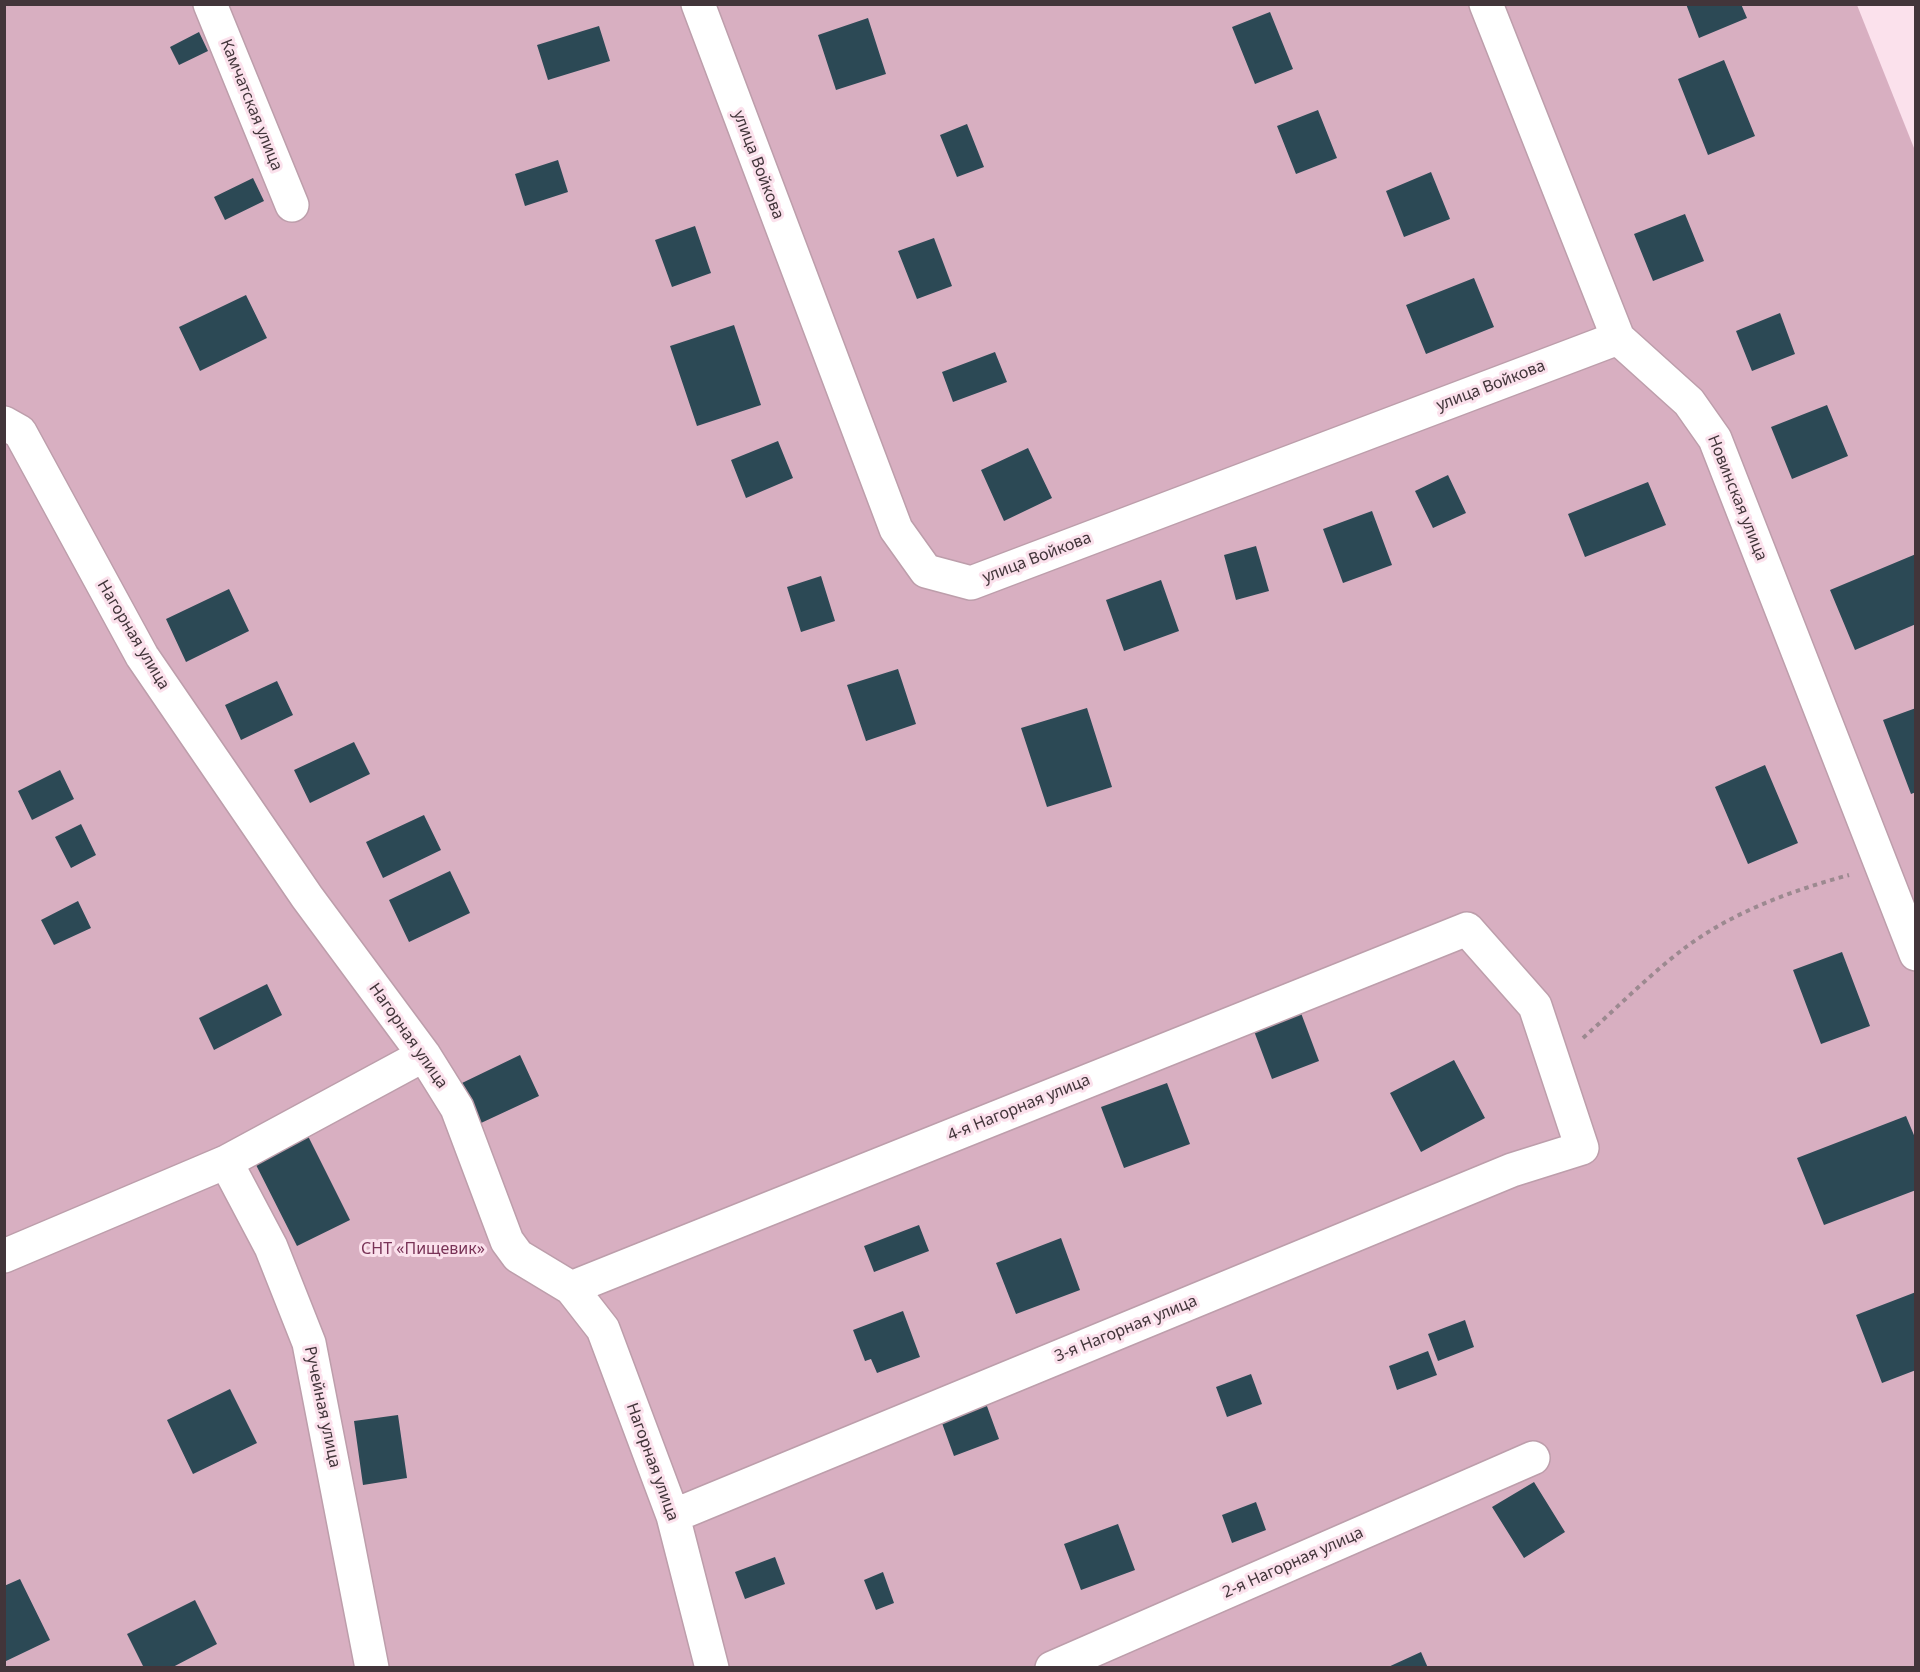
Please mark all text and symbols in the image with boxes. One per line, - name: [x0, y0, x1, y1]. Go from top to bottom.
- street label: Камчатская улица: [216, 36, 286, 174]
- street label: улица Войкова: [728, 108, 788, 222]
- street label: улица Войкова: [1434, 356, 1548, 416]
- street label: Новинская улица: [1703, 432, 1771, 564]
- street label: улица Войкова: [980, 528, 1094, 588]
- street label: Нагорная улица: [93, 577, 173, 693]
- street label: Нагорная улица: [364, 980, 452, 1092]
- street label: 4-я Нагорная улица: [945, 1071, 1093, 1145]
- park label: СНТ «Пищевик»: [361, 1239, 485, 1259]
- street label: 3-я Нагорная улица: [1052, 1292, 1200, 1366]
- street label: Ручейная улица: [300, 1345, 344, 1469]
- street label: Нагорная улица: [622, 1400, 682, 1524]
- street label: 2-я Нагорная улица: [1220, 1523, 1366, 1603]

